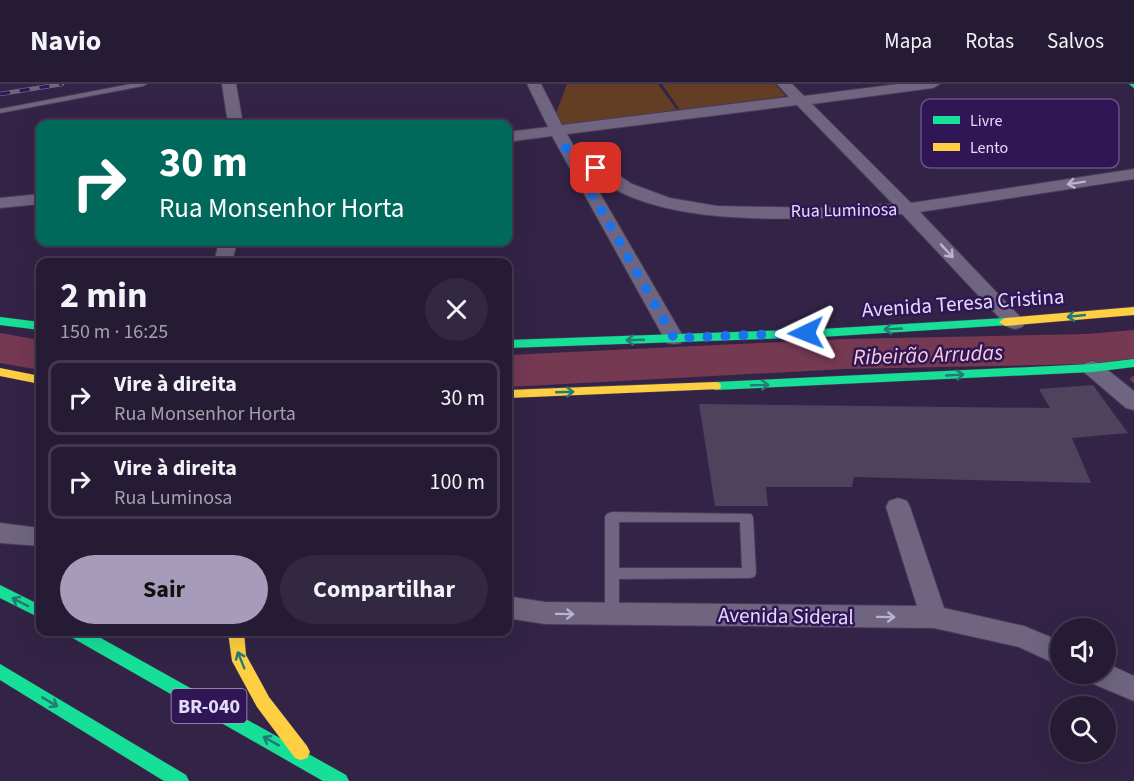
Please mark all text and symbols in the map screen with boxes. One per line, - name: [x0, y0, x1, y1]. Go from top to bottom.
- text: Navio: [30, 21, 101, 61]
- text: Mapa: [884, 26, 932, 56]
- text: Rotas: [965, 26, 1014, 56]
- text: Salvos: [1047, 26, 1104, 56]
- legend: [921, 99, 1119, 168]
- text: Livre: [970, 110, 1003, 132]
- text: 30 m: [159, 133, 248, 193]
- text: Lento: [970, 137, 1008, 159]
- pin: [570, 142, 621, 193]
- icon: right: [60, 144, 138, 222]
- icon: arrive: [579, 151, 612, 184]
- one-way arrow: [1067, 177, 1087, 188]
- text: Rua Monsenhor Horta: [159, 189, 404, 228]
- street label: Rua Luminosa: [791, 197, 898, 224]
- one-way arrow: [940, 244, 955, 259]
- text: 2 min: [60, 270, 148, 321]
- button: close: [425, 278, 488, 341]
- street label: Avenida Teresa Cristina: [861, 281, 1065, 325]
- position arrow: [774, 301, 838, 365]
- one-way arrow: [1066, 311, 1086, 322]
- text: 150 m · 16:25: [60, 318, 168, 346]
- one-way arrow: [884, 324, 904, 335]
- one-way arrow: [626, 334, 646, 345]
- water label: Ribeirão Arrudas: [853, 336, 1004, 374]
- text: Vire à direita: [114, 368, 237, 400]
- one-way arrow: [945, 369, 965, 380]
- one-way arrow: [750, 379, 770, 390]
- icon: right: [63, 381, 96, 414]
- text: 30 m: [440, 382, 485, 414]
- one-way arrow: [555, 386, 575, 397]
- text: Rua Monsenhor Horta: [114, 400, 296, 428]
- text: Vire à direita: [114, 452, 237, 484]
- icon: right: [63, 465, 96, 498]
- text: 100 m: [430, 466, 485, 498]
- text: Rua Luminosa: [114, 484, 232, 512]
- button: Sair: [60, 555, 268, 624]
- button: Compartilhar: [280, 555, 488, 624]
- one-way arrow: [12, 595, 30, 607]
- street label: Avenida Sideral: [718, 600, 854, 632]
- one-way arrow: [554, 608, 574, 620]
- one-way arrow: [875, 611, 895, 623]
- map controls: [1050, 618, 1116, 762]
- button: sound: [1050, 618, 1116, 684]
- one-way arrow: [235, 651, 246, 669]
- road number: BR-040: [172, 689, 246, 723]
- one-way arrow: [41, 696, 58, 708]
- button: search: [1050, 696, 1116, 762]
- one-way arrow: [263, 735, 280, 747]

